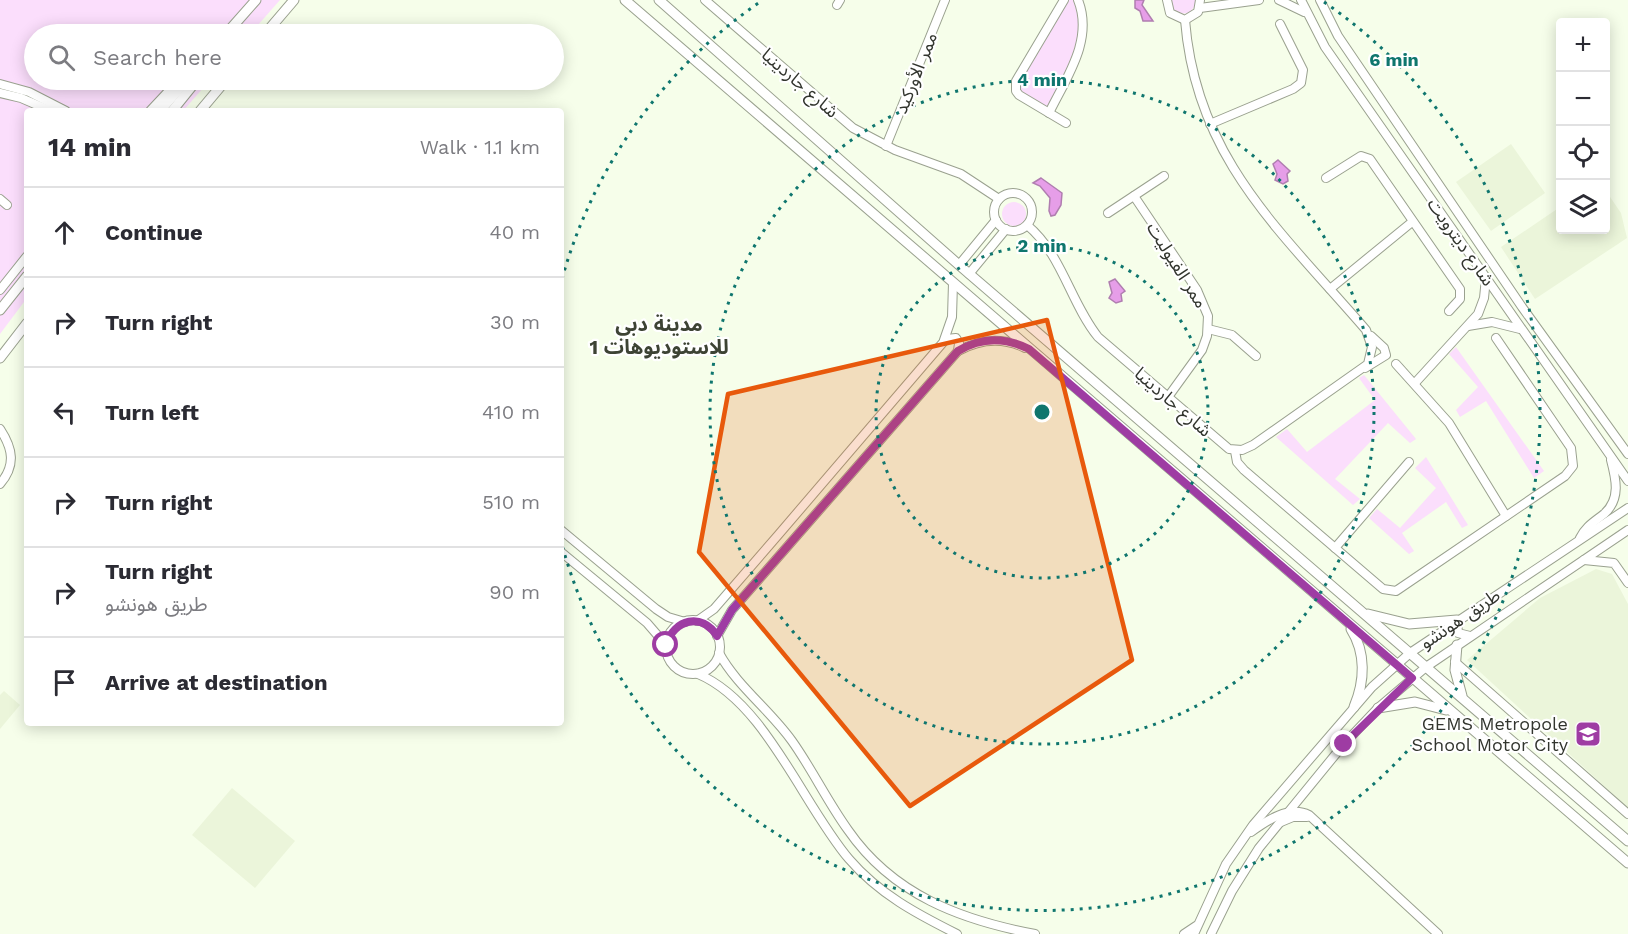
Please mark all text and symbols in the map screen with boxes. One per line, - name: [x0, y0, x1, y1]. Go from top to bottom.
- map controls: [1556, 18, 1610, 234]
- button: +: [1556, 18, 1610, 72]
- search box: [24, 24, 564, 90]
- street label: ممر الأوركيد: [890, 29, 942, 117]
- icon: search: [45, 41, 78, 74]
- street label: شارع جاردينيا: [755, 43, 843, 125]
- text: Search here: [93, 45, 222, 70]
- text: 6 min: [1369, 49, 1419, 70]
- text: 4 min: [1017, 69, 1067, 90]
- button: −: [1556, 72, 1610, 126]
- button: locate: [1556, 126, 1610, 180]
- text: 14 min: [48, 132, 132, 162]
- text: Walk · 1.1 km: [420, 135, 540, 159]
- button: layers: [1556, 180, 1610, 234]
- street label: شارع ديترويت: [1420, 194, 1499, 292]
- icon: ahead: [48, 216, 81, 249]
- street label: ممر الفيوليت: [1142, 218, 1212, 312]
- text: Continue: [105, 220, 203, 245]
- text: 40 m: [489, 220, 540, 244]
- text: 2 min: [1017, 235, 1067, 256]
- icon: right: [48, 306, 81, 339]
- text: Turn right: [105, 310, 212, 335]
- text: 30 m: [490, 310, 540, 334]
- district label: مدينة دبي للاستوديوهات 1: [589, 312, 729, 359]
- street label: شارع جاردينيا: [1128, 362, 1216, 444]
- icon: left: [48, 396, 81, 429]
- text: Turn left: [105, 400, 199, 425]
- text: 410 m: [482, 400, 540, 424]
- centre of rings: [1032, 402, 1052, 422]
- icon: right: [48, 486, 81, 519]
- text: Turn right: [105, 490, 212, 515]
- text: 510 m: [482, 490, 540, 514]
- text: Turn right: [105, 559, 212, 584]
- icon: right: [48, 576, 81, 609]
- text: 90 m: [489, 580, 540, 604]
- street label: طريق هونشو: [1416, 584, 1504, 654]
- text: طريق هونشو: [105, 592, 208, 616]
- route start: [652, 631, 678, 657]
- icon: arrive: [48, 666, 81, 699]
- text: Arrive at destination: [105, 670, 328, 695]
- place label: GEMS Metropole School Motor City: [1411, 713, 1569, 755]
- school or university icon: GEMS Metropole School Motor City: [1573, 719, 1603, 749]
- route end: [1330, 730, 1356, 756]

